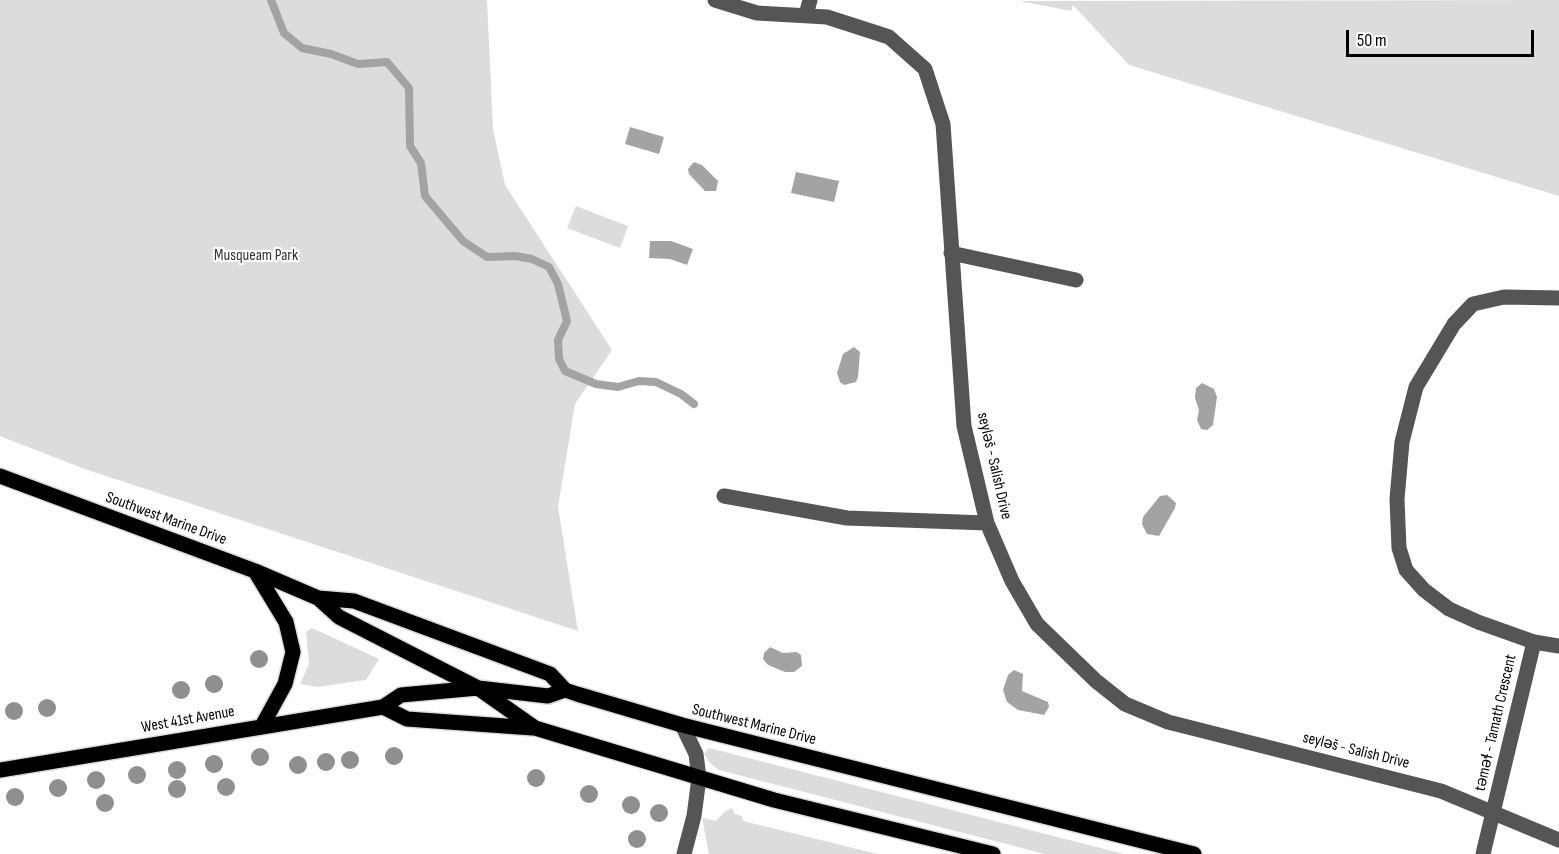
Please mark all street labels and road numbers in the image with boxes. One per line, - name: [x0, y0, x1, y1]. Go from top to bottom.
- street label: seyləš - Salish Drive: [972, 411, 1016, 521]
- street label: Southwest Marine Drive: [103, 488, 229, 550]
- street label: təməɬ - Tamath Crescent: [1471, 653, 1521, 793]
- street label: Southwest Marine Drive: [690, 700, 818, 750]
- street label: West 41st Avenue: [140, 702, 236, 738]
- street label: seyləš - Salish Drive: [1301, 728, 1411, 774]

